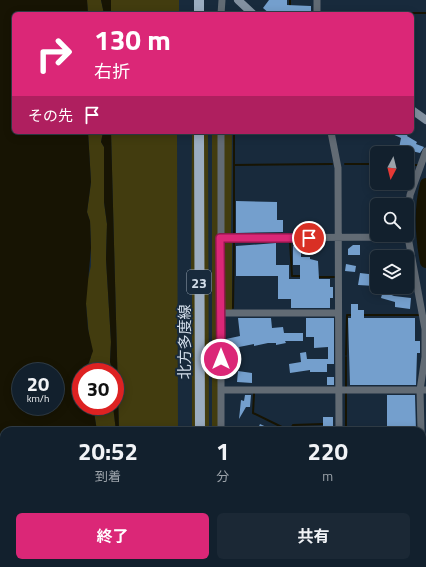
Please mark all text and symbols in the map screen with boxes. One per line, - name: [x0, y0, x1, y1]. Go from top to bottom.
- text: 130 m: [94, 18, 171, 61]
- icon: right: [28, 28, 80, 80]
- text: 右折: [94, 58, 130, 85]
- text: その先: [28, 104, 73, 127]
- icon: arrive: [81, 104, 103, 126]
- north arrow: [370, 146, 414, 190]
- map controls: [370, 146, 414, 294]
- button: search: [370, 198, 414, 242]
- pin: [292, 221, 326, 255]
- icon: arrive: [298, 227, 320, 249]
- button: layers: [370, 250, 414, 294]
- road number: 23: [187, 270, 211, 294]
- street label: 北方多度線: [173, 304, 196, 380]
- position arrow: [200, 338, 242, 380]
- speed limit sign: 30: [72, 363, 124, 415]
- text: 20: [27, 368, 49, 399]
- text: km/h: [27, 391, 49, 406]
- text: 20:52: [78, 433, 138, 469]
- text: 1: [216, 433, 230, 469]
- text: 220: [308, 433, 348, 469]
- text: 到着: [95, 466, 121, 486]
- text: 分: [216, 466, 229, 486]
- text: m: [322, 466, 333, 486]
- button: 終了: [16, 513, 209, 559]
- button: 共有: [217, 513, 410, 559]

